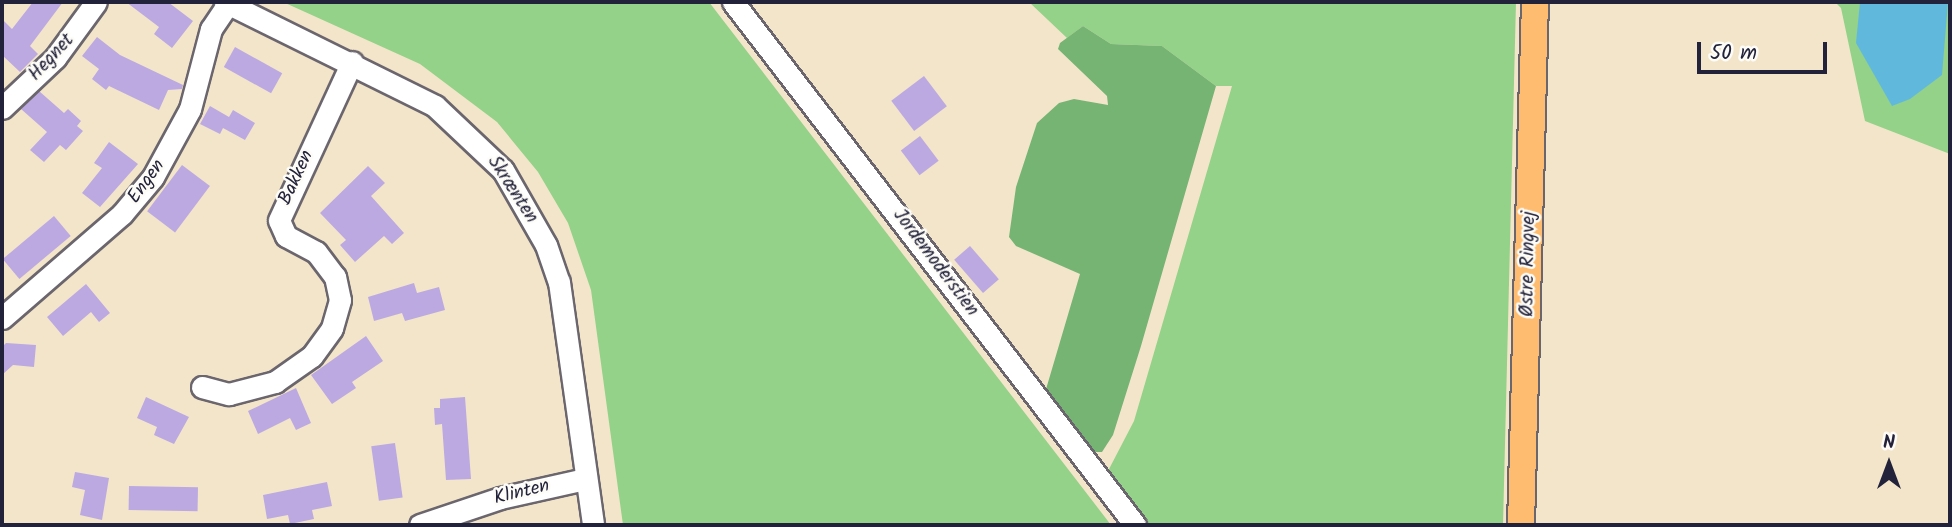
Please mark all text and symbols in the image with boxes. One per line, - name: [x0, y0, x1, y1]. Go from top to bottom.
- scale bar: [1700, 28, 1829, 72]
- street label: Hegnet: [24, 30, 80, 86]
- text: 50 m: [1710, 37, 1757, 70]
- street label: Bakken: [275, 147, 319, 209]
- street label: Skrænten: [482, 152, 542, 228]
- street label: Engen: [123, 156, 171, 208]
- street label: Jordemoderstien: [887, 205, 983, 321]
- street label: Østre Ringvej: [1517, 211, 1541, 317]
- text: N: [1883, 428, 1895, 458]
- north arrow: [1854, 429, 1924, 499]
- street label: Klinten: [492, 475, 552, 511]

